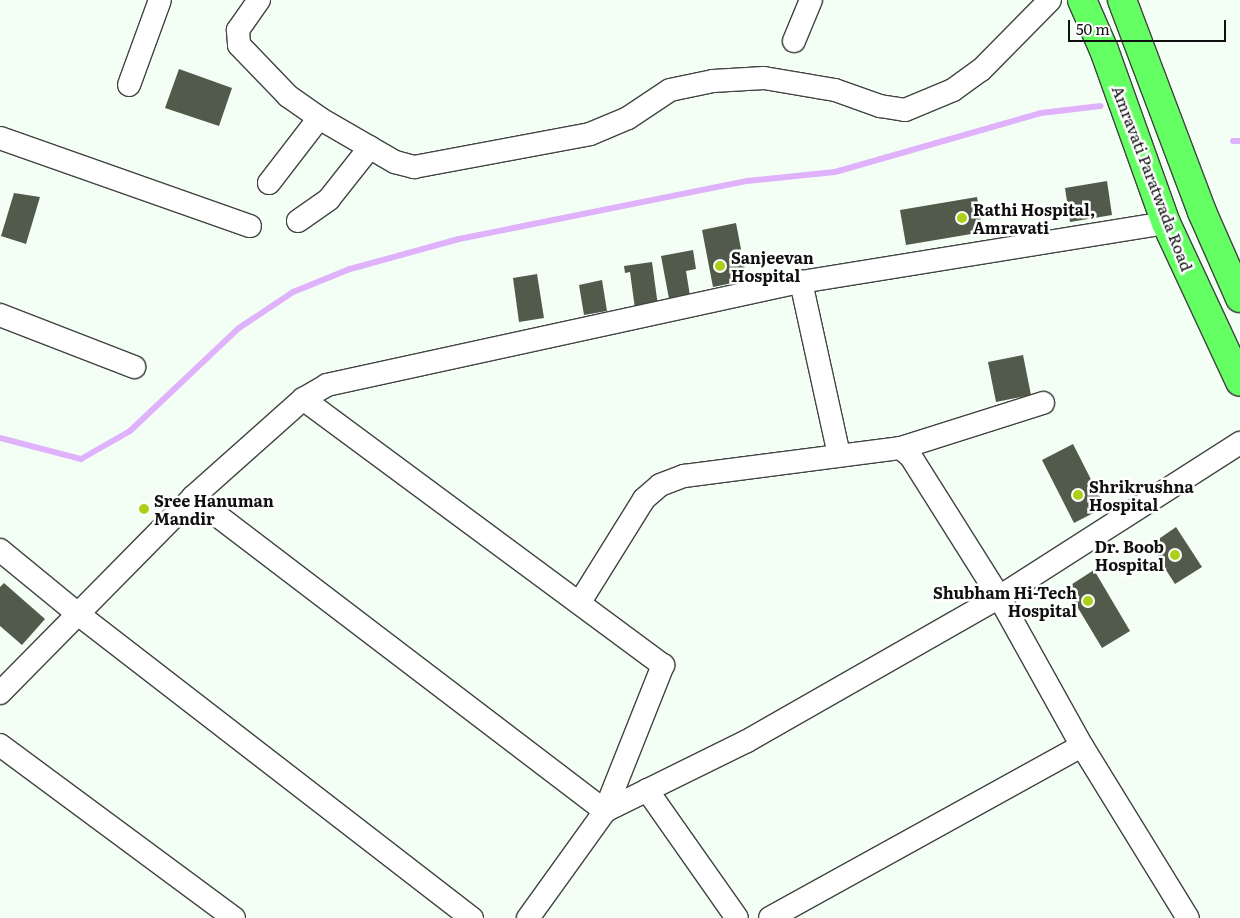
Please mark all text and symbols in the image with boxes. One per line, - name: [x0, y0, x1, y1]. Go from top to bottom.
- scale bar: [1070, 10, 1228, 42]
- text: 50 m: [1076, 17, 1110, 40]
- street label: Amravati Paratwada Road: [1109, 83, 1197, 273]
- place label: Rathi Hospital, Amravati: [973, 199, 1095, 237]
- marker: Rathi Hospital, Amravati: [955, 211, 969, 225]
- place label: Sanjeevan Hospital: [731, 247, 814, 285]
- marker: Sanjeevan Hospital: [713, 259, 727, 273]
- place label: Shrikrushna Hospital: [1089, 476, 1194, 514]
- marker: Shrikrushna Hospital: [1071, 488, 1085, 502]
- place label: Sree Hanuman Mandir: [154, 490, 274, 528]
- marker: Sree Hanuman Mandir: [138, 503, 150, 515]
- place label: Dr. Boob Hospital: [1094, 536, 1164, 574]
- marker: Dr. Boob Hospital: [1168, 548, 1182, 562]
- place label: Shubham Hi-Tech Hospital: [933, 582, 1077, 620]
- marker: Shubham Hi-Tech Hospital: [1081, 594, 1095, 608]

